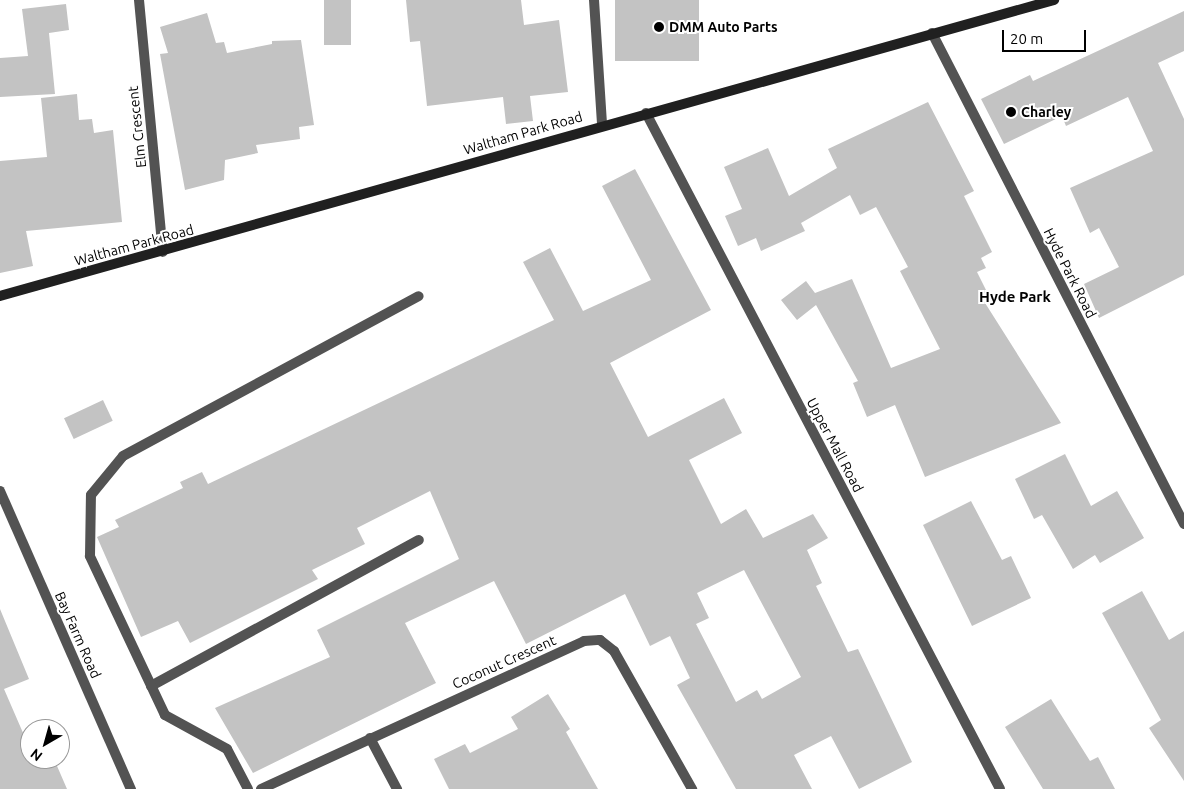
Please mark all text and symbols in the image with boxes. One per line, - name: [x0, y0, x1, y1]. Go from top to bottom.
- place label: DMM Auto Parts: [669, 19, 778, 35]
- scale bar: [1004, 20, 1088, 52]
- marker: DMM Auto Parts: [653, 21, 665, 33]
- text: 20 m: [1010, 30, 1043, 47]
- street label: Elm Crescent: [124, 85, 150, 169]
- place label: Charley: [1021, 104, 1071, 120]
- marker: Charley: [1005, 106, 1017, 118]
- street label: Waltham Park Road: [462, 108, 584, 158]
- street label: Waltham Park Road: [73, 221, 195, 269]
- street label: Hyde Park Road: [1040, 225, 1100, 321]
- district label: Hyde Park: [979, 288, 1051, 306]
- street label: Upper Mall Road: [803, 395, 867, 495]
- street label: Bay Farm Road: [51, 589, 105, 681]
- street label: Coconut Crescent: [450, 632, 558, 692]
- north arrow: [20, 719, 70, 769]
- text: N: [27, 746, 45, 765]

